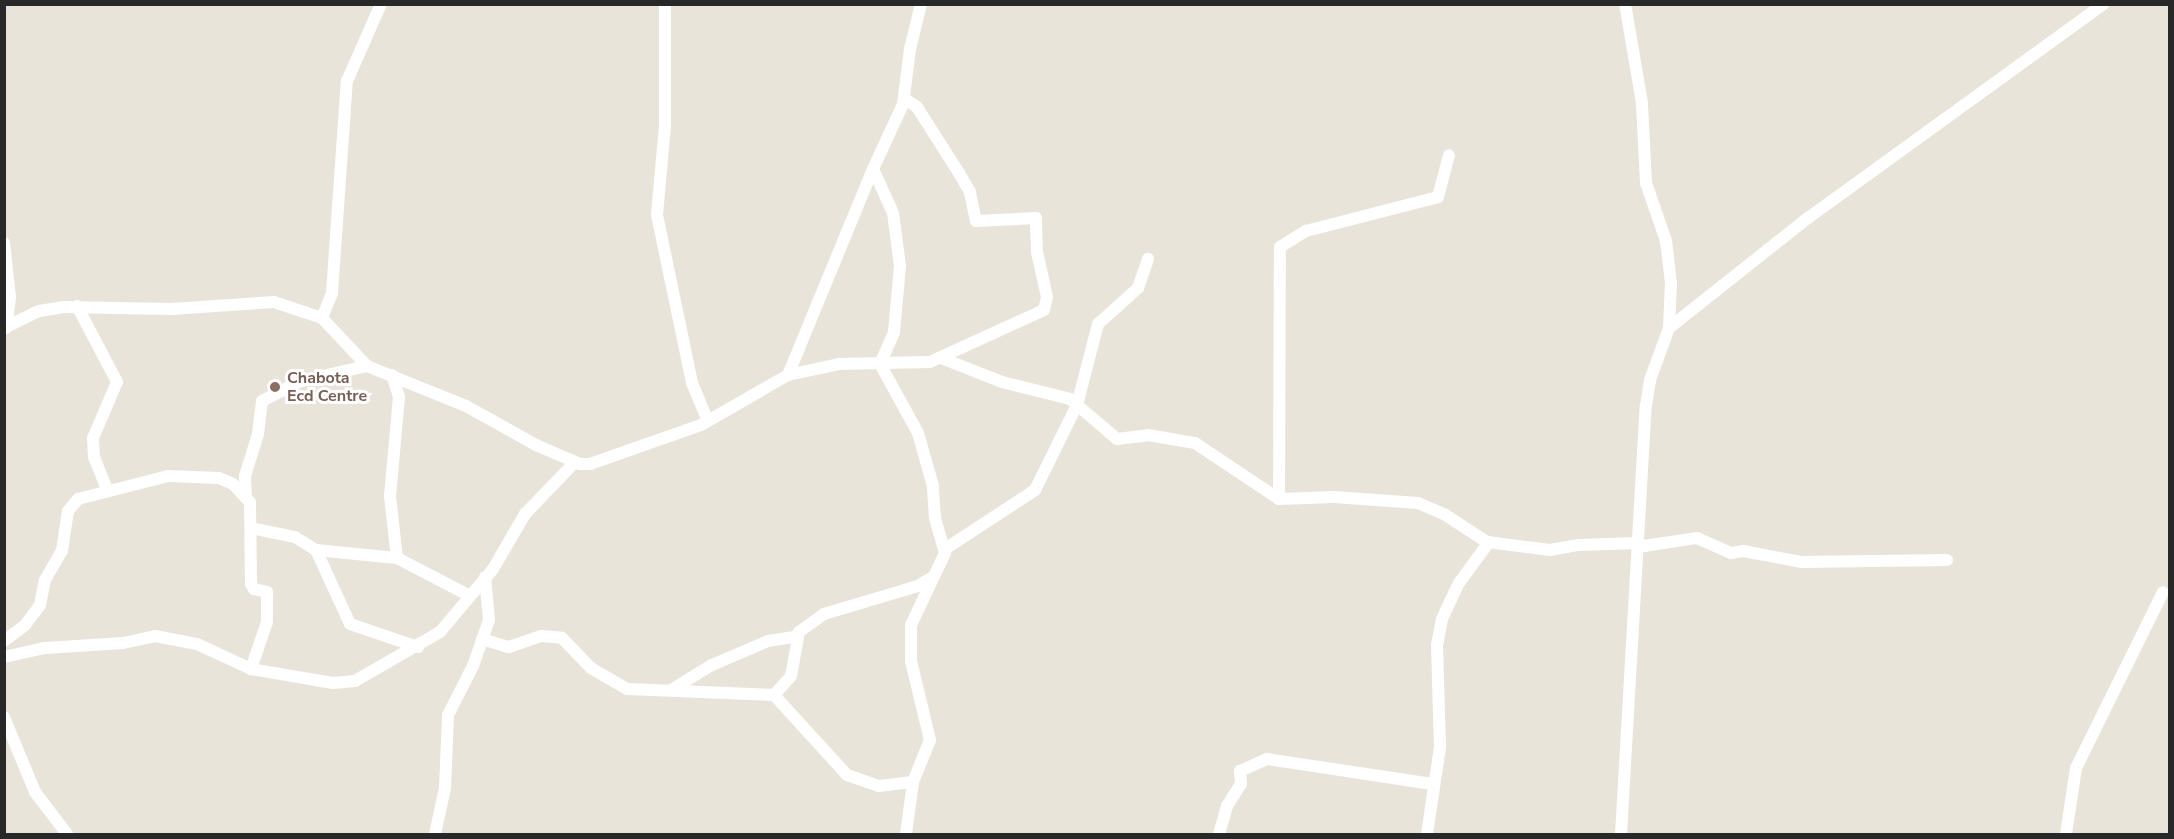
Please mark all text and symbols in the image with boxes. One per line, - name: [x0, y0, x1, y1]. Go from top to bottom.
- place label: Chabota Ecd Centre: [287, 368, 367, 406]
- marker: Chabota Ecd Centre: [268, 380, 282, 394]

